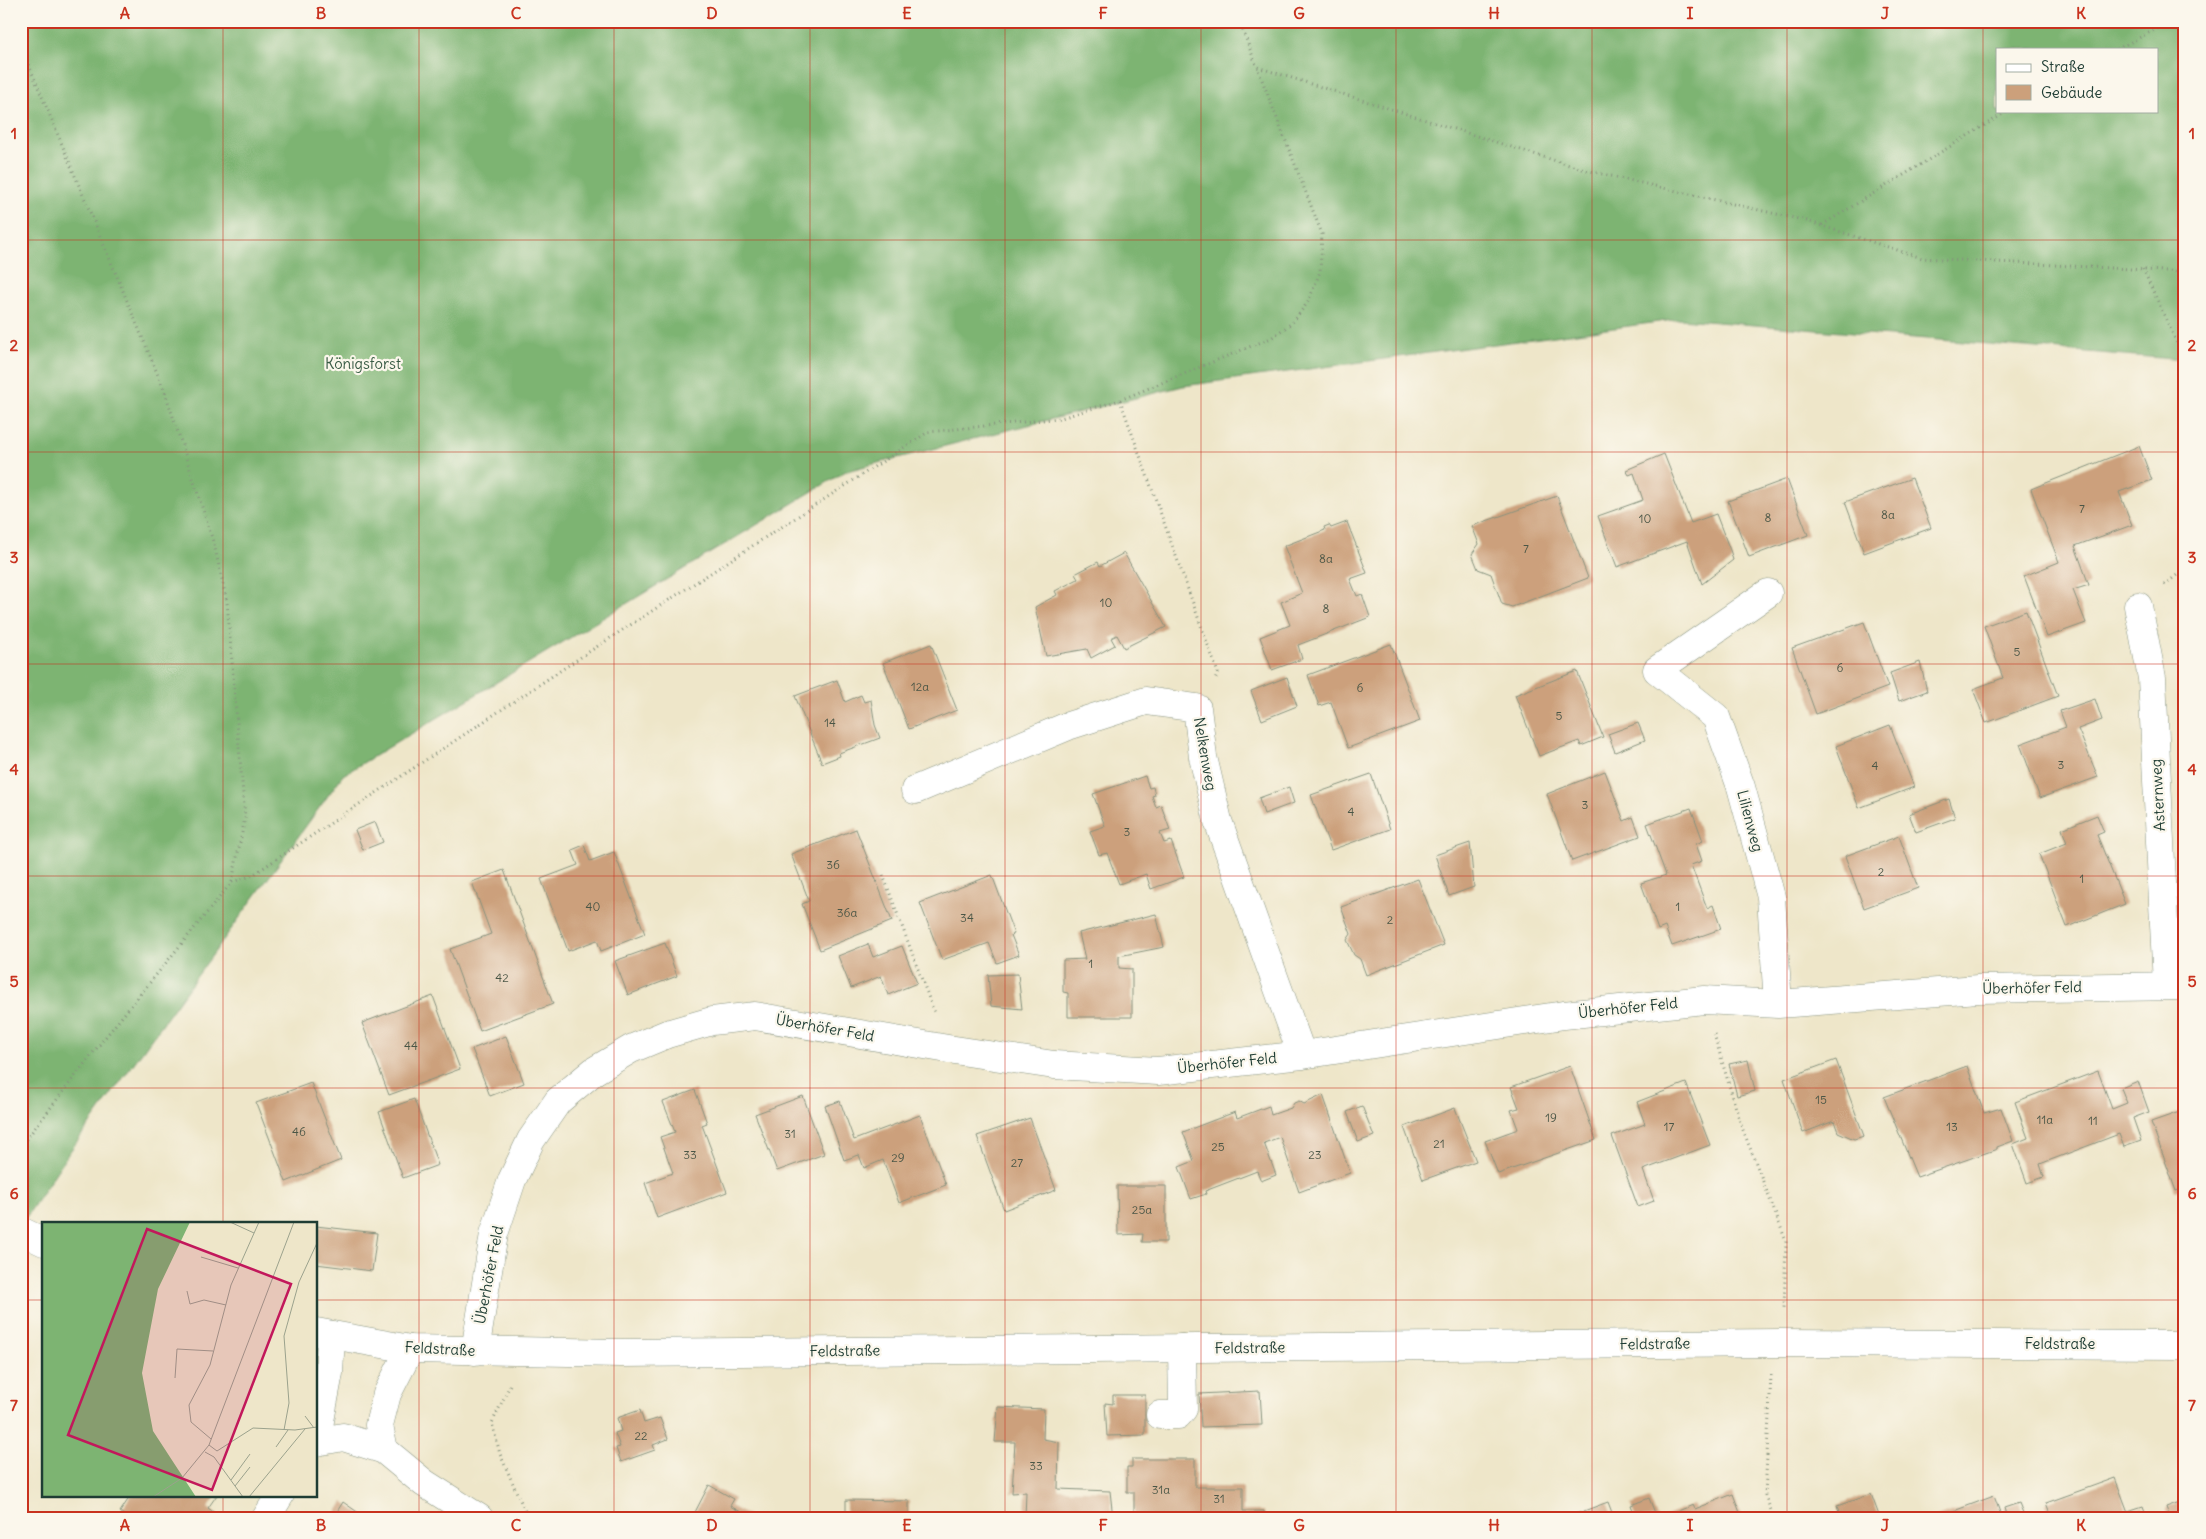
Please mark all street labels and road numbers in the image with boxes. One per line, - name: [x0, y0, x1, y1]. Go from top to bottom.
- street label: Nelkenweg: [1190, 716, 1221, 792]
- street label: Asternweg: [2146, 758, 2169, 832]
- street label: Lilienweg: [1733, 788, 1768, 854]
- street label: Überhöfer Feld: [1982, 977, 2082, 998]
- street label: Überhöfer Feld: [1577, 993, 1679, 1022]
- street label: Überhöfer Feld: [774, 1009, 876, 1046]
- street label: Überhöfer Feld: [1176, 1048, 1278, 1077]
- street label: Überhöfer Feld: [470, 1224, 507, 1326]
- street label: Feldstraße: [1620, 1333, 1690, 1354]
- street label: Feldstraße: [2025, 1334, 2095, 1353]
- street label: Feldstraße: [404, 1337, 476, 1360]
- street label: Feldstraße: [1215, 1337, 1285, 1358]
- street label: Feldstraße: [810, 1340, 880, 1361]

